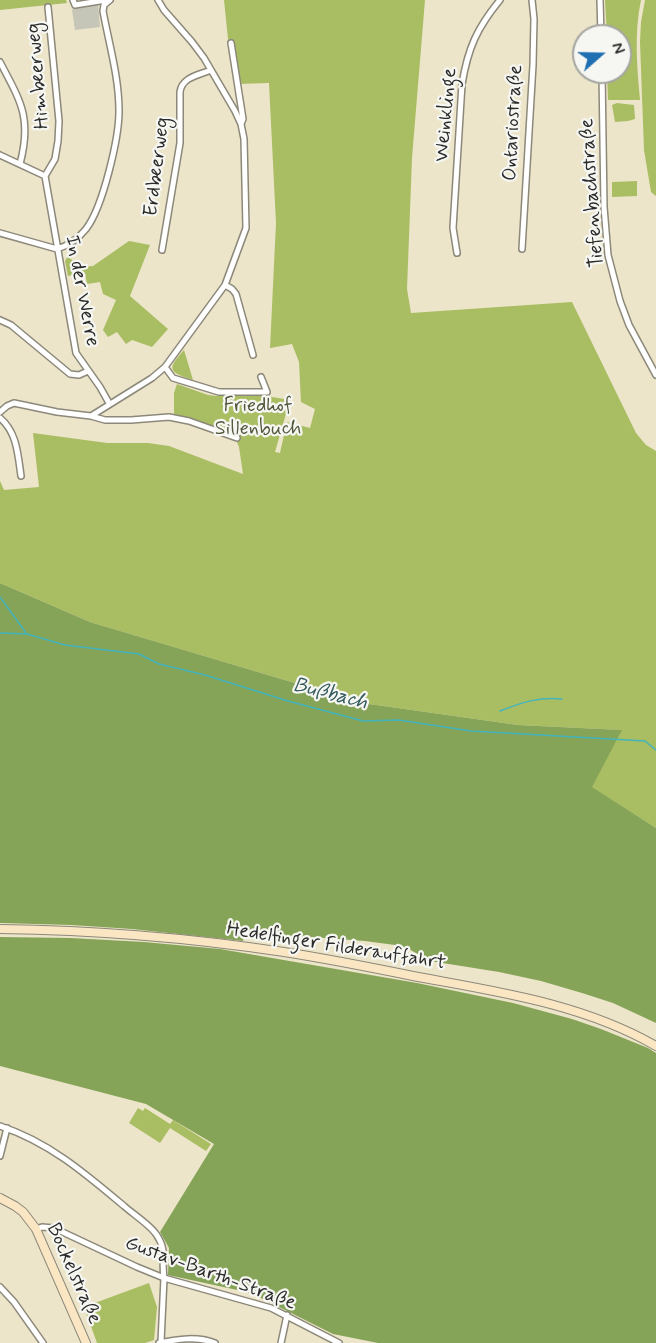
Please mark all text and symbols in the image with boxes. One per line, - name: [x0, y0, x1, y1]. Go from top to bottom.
- street label: Himbeerweg: [22, 22, 56, 130]
- north arrow: [572, 24, 632, 84]
- text: N: [606, 40, 629, 57]
- street label: Ontariostraße: [499, 64, 529, 182]
- street label: Weinklinge: [431, 67, 463, 163]
- street label: Erdbeerweg: [140, 116, 176, 218]
- street label: Tiefenbachstraße: [576, 118, 610, 268]
- street label: In der Werre: [58, 233, 104, 349]
- park label: Friedhof Sillenbuch: [215, 395, 301, 442]
- water label: Bußbach: [290, 674, 370, 716]
- street label: Hedelfinger Filderauffahrt: [225, 918, 447, 976]
- street label: Bockelstraße: [40, 1220, 106, 1328]
- street label: Gustav-Barth-Straße: [121, 1232, 299, 1316]

